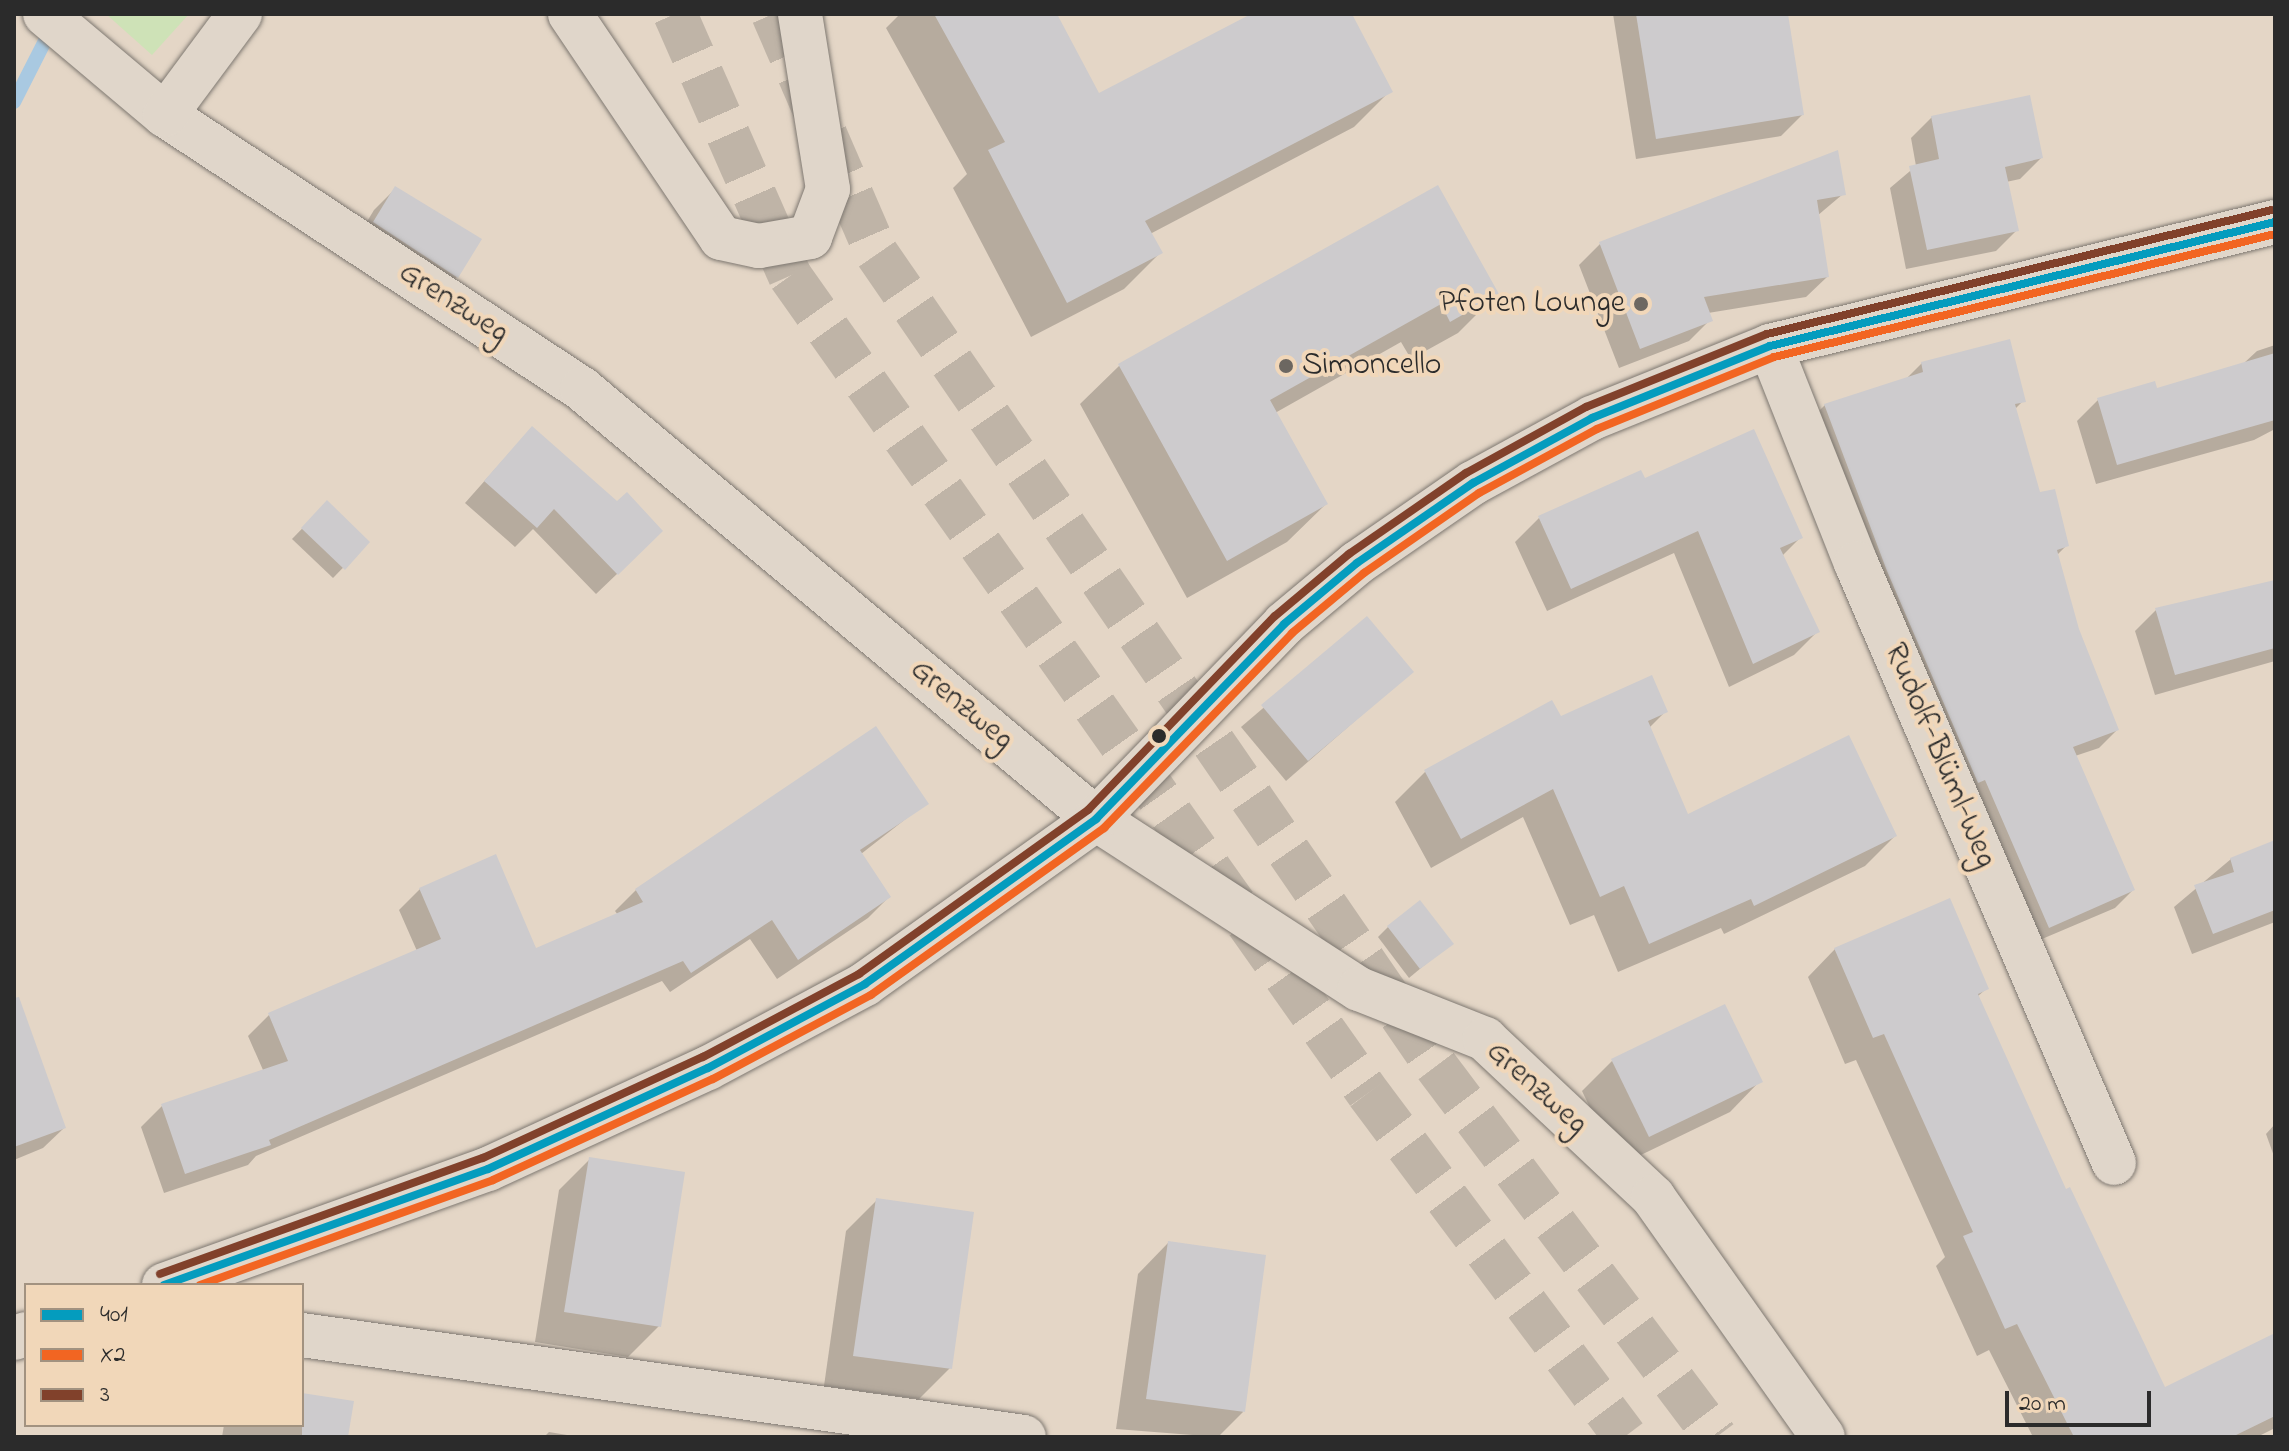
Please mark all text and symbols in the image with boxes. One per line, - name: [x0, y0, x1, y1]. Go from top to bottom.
- street label: Grenzweg: [391, 254, 515, 354]
- place label: Pfoten Lounge: [1439, 285, 1625, 323]
- marker: Pfoten Lounge: [1632, 295, 1650, 313]
- place label: Simoncello: [1302, 347, 1441, 385]
- marker: Simoncello: [1277, 357, 1295, 375]
- street label: Rudolf-Blüml-Weg: [1874, 638, 2004, 874]
- street label: Grenzweg: [901, 652, 1021, 760]
- unlabelled marker: [1151, 728, 1167, 744]
- street label: Grenzweg: [1477, 1034, 1595, 1144]
- legend: [24, 1283, 304, 1427]
- text: 401: [100, 1298, 128, 1333]
- text: X2: [100, 1338, 126, 1373]
- scale bar: [2009, 1375, 2155, 1425]
- text: 3: [100, 1378, 110, 1413]
- text: 20 m: [2019, 1387, 2066, 1422]

